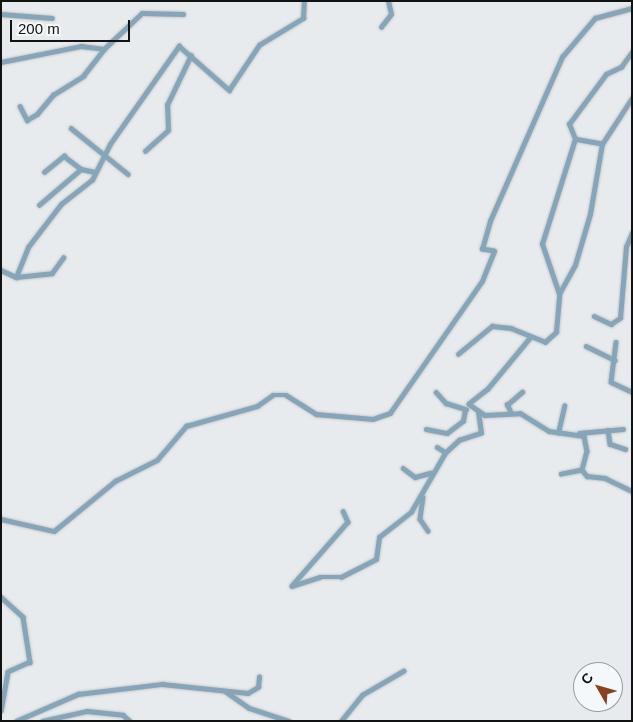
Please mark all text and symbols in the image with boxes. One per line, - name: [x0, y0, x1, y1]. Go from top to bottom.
- scale bar: [12, 10, 132, 42]
- text: 200 m: [18, 20, 60, 37]
- north arrow: [573, 662, 623, 712]
- text: С: [578, 669, 596, 687]

